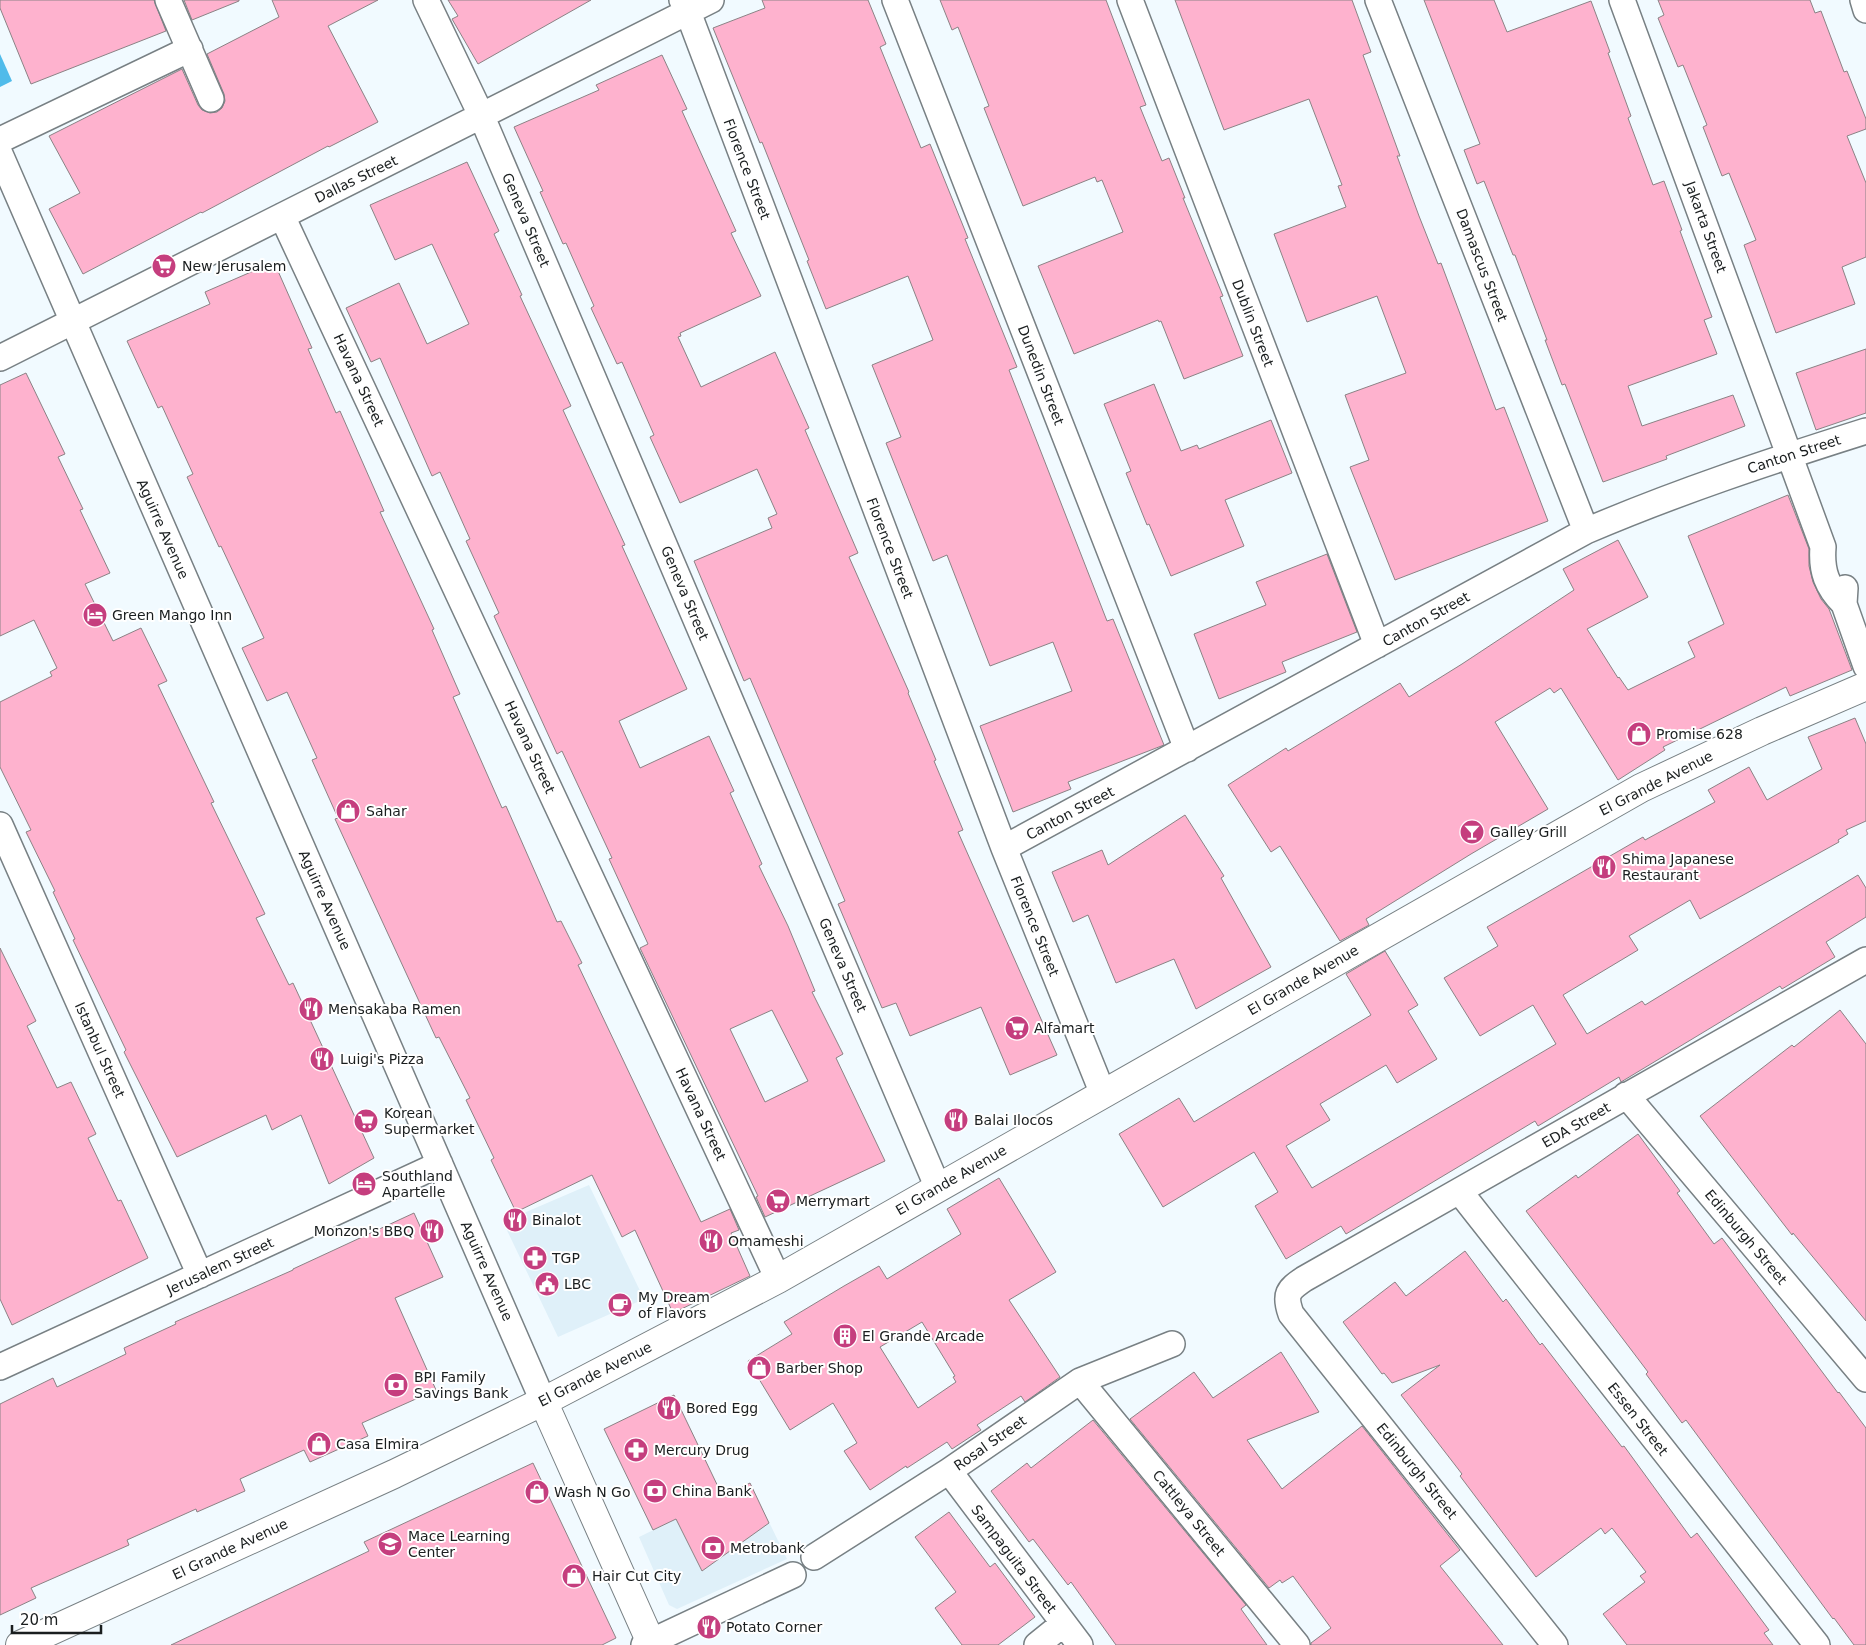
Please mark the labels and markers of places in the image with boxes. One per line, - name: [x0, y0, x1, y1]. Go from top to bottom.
- supermarket icon: New Jerusalem: [151, 253, 177, 279]
- place label: New Jerusalem: [182, 258, 286, 274]
- hotel icon: Green Mango Inn: [82, 602, 108, 628]
- place label: Green Mango Inn: [112, 607, 232, 623]
- shop icon: Promise 628: [1626, 721, 1652, 747]
- place label: Promise 628: [1656, 726, 1743, 742]
- shop icon: Sahar: [335, 798, 361, 824]
- place label: Sahar: [366, 803, 407, 819]
- bar icon: Galley Grill: [1459, 819, 1485, 845]
- place label: Galley Grill: [1490, 824, 1567, 840]
- place label: Shima Japanese Restaurant: [1622, 851, 1734, 883]
- restaurant icon: Shima Japanese Restaurant: [1591, 854, 1617, 880]
- restaurant icon: Mensakaba Ramen: [298, 996, 324, 1022]
- place label: Mensakaba Ramen: [328, 1001, 461, 1017]
- supermarket icon: Alfamart: [1004, 1015, 1030, 1041]
- place label: Alfamart: [1034, 1020, 1095, 1036]
- restaurant icon: Luigi's Pizza: [309, 1046, 335, 1072]
- place label: Luigi's Pizza: [340, 1051, 424, 1067]
- place label: Korean Supermarket: [384, 1105, 475, 1137]
- restaurant icon: Balai Ilocos: [943, 1107, 969, 1133]
- supermarket icon: Korean Supermarket: [353, 1108, 379, 1134]
- place label: Balai Ilocos: [974, 1112, 1053, 1128]
- place label: Southland Apartelle: [382, 1168, 453, 1200]
- hotel icon: Southland Apartelle: [351, 1171, 377, 1197]
- supermarket icon: Merrymart: [765, 1188, 791, 1214]
- place label: Merrymart: [796, 1193, 870, 1209]
- restaurant icon: Binalot: [502, 1207, 528, 1233]
- place label: Binalot: [532, 1212, 581, 1228]
- restaurant icon: Monzon's BBQ: [419, 1218, 445, 1244]
- place label: Monzon's BBQ: [314, 1223, 414, 1239]
- restaurant icon: Omameshi: [698, 1228, 724, 1254]
- place label: Omameshi: [728, 1233, 804, 1249]
- pharmacy icon: TGP: [522, 1245, 548, 1271]
- place label: TGP: [551, 1250, 580, 1266]
- public building icon: LBC: [534, 1271, 560, 1297]
- place label: LBC: [564, 1276, 591, 1292]
- place label: My Dream of Flavors: [638, 1289, 710, 1321]
- cafe icon: My Dream of Flavors: [607, 1292, 633, 1318]
- building icon: El Grande Arcade: [832, 1323, 858, 1349]
- place label: El Grande Arcade: [862, 1328, 984, 1344]
- shop icon: Barber Shop: [746, 1355, 772, 1381]
- place label: Barber Shop: [776, 1360, 863, 1376]
- place label: BPI Family Savings Bank: [414, 1369, 509, 1401]
- bank icon: BPI Family Savings Bank: [383, 1372, 409, 1398]
- restaurant icon: Bored Egg: [656, 1395, 682, 1421]
- place label: Bored Egg: [686, 1400, 758, 1416]
- shop icon: Casa Elmira: [306, 1431, 332, 1457]
- place label: Casa Elmira: [336, 1436, 419, 1452]
- pharmacy icon: Mercury Drug: [623, 1437, 649, 1463]
- place label: Mercury Drug: [654, 1442, 750, 1458]
- bank icon: China Bank: [642, 1478, 668, 1504]
- shop icon: Wash N Go: [524, 1479, 550, 1505]
- place label: China Bank: [672, 1483, 752, 1499]
- place label: Wash N Go: [554, 1484, 630, 1500]
- place label: Mace Learning Center: [408, 1528, 510, 1560]
- school or university icon: Mace Learning Center: [377, 1531, 403, 1557]
- bank icon: Metrobank: [700, 1535, 726, 1561]
- place label: Metrobank: [730, 1540, 806, 1556]
- shop icon: Hair Cut City: [561, 1563, 587, 1589]
- place label: Hair Cut City: [592, 1568, 681, 1584]
- restaurant icon: Potato Corner: [696, 1614, 722, 1640]
- place label: Potato Corner: [726, 1619, 822, 1635]

